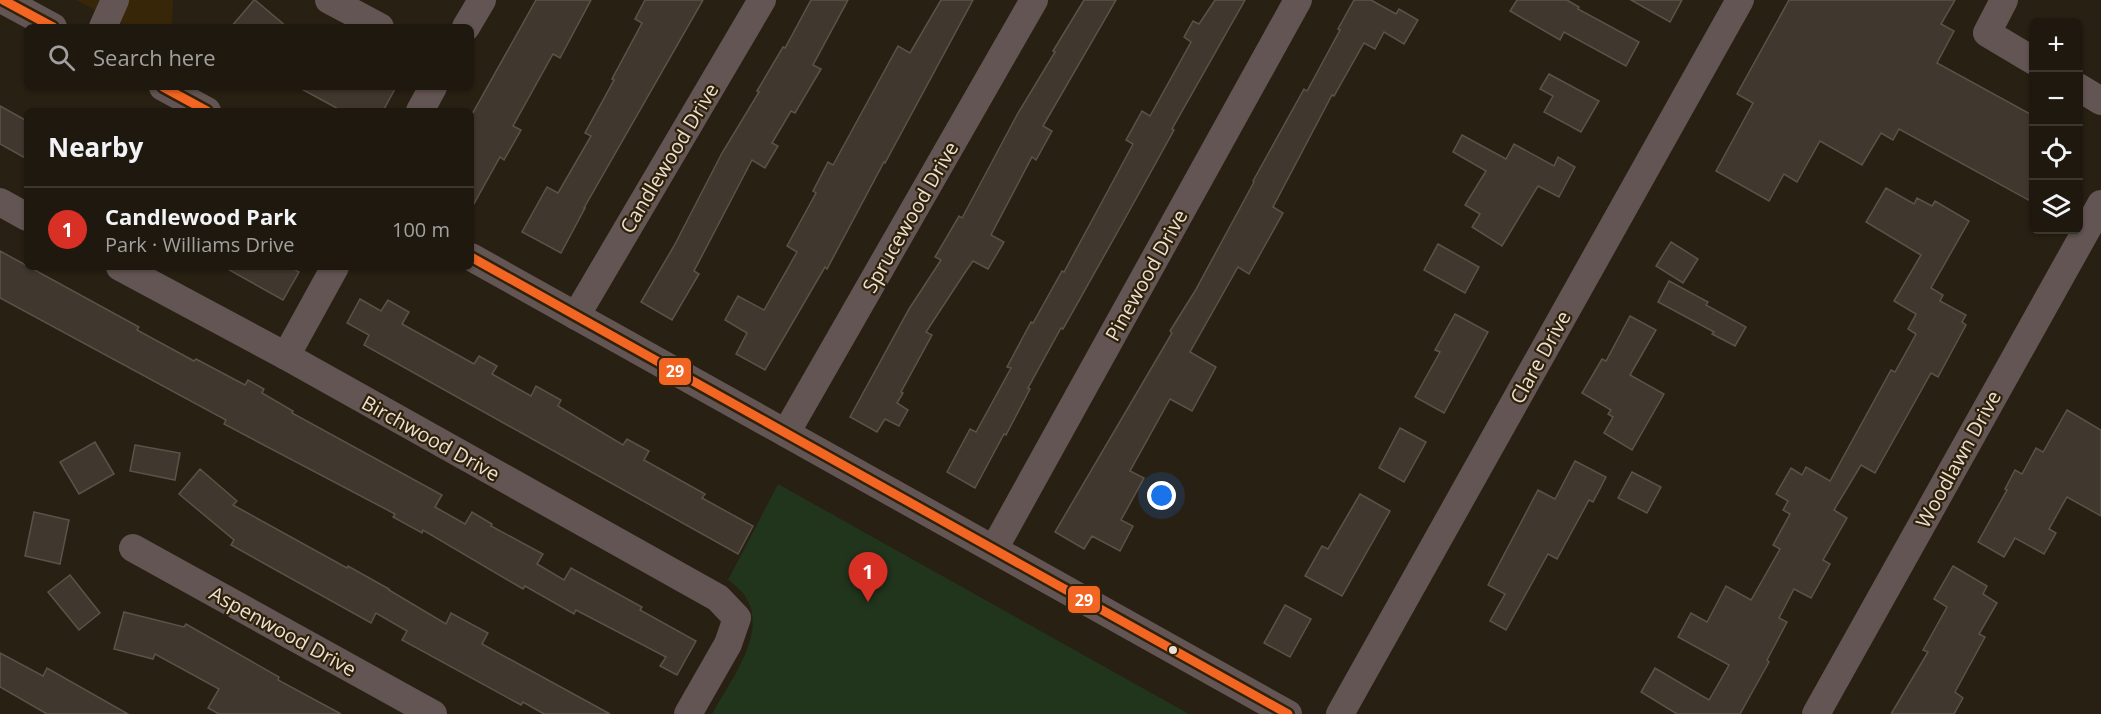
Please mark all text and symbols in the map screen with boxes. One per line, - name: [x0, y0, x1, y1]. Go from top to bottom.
- map controls: [2029, 18, 2083, 234]
- button: +: [2029, 18, 2083, 72]
- search box: [24, 24, 474, 90]
- icon: search: [45, 41, 78, 74]
- text: Search here: [93, 42, 216, 72]
- button: −: [2029, 72, 2083, 126]
- street label: Candlewood Drive: [614, 78, 724, 238]
- button: locate: [2029, 126, 2083, 180]
- text: Nearby: [48, 129, 143, 165]
- street label: Sprucewood Drive: [856, 136, 964, 298]
- button: layers: [2029, 180, 2083, 234]
- text: Candlewood Park: [105, 201, 297, 231]
- street label: Pinewood Drive: [1099, 204, 1193, 346]
- text: 1: [62, 216, 73, 243]
- text: 100 m: [392, 216, 450, 243]
- text: Park · Williams Drive: [105, 231, 294, 258]
- street label: Clare Drive: [1503, 306, 1577, 408]
- line badge: 29: [658, 357, 692, 386]
- text: 29: [666, 360, 684, 382]
- street label: Woodlawn Drive: [1909, 386, 2007, 532]
- street label: Birchwood Drive: [357, 389, 505, 487]
- your location: [1147, 481, 1176, 510]
- pin: 1: [848, 552, 888, 602]
- street label: Aspenwood Drive: [205, 579, 361, 683]
- line badge: 29: [1067, 585, 1101, 614]
- text: 29: [1075, 589, 1093, 611]
- unlabelled marker: [1167, 644, 1179, 656]

